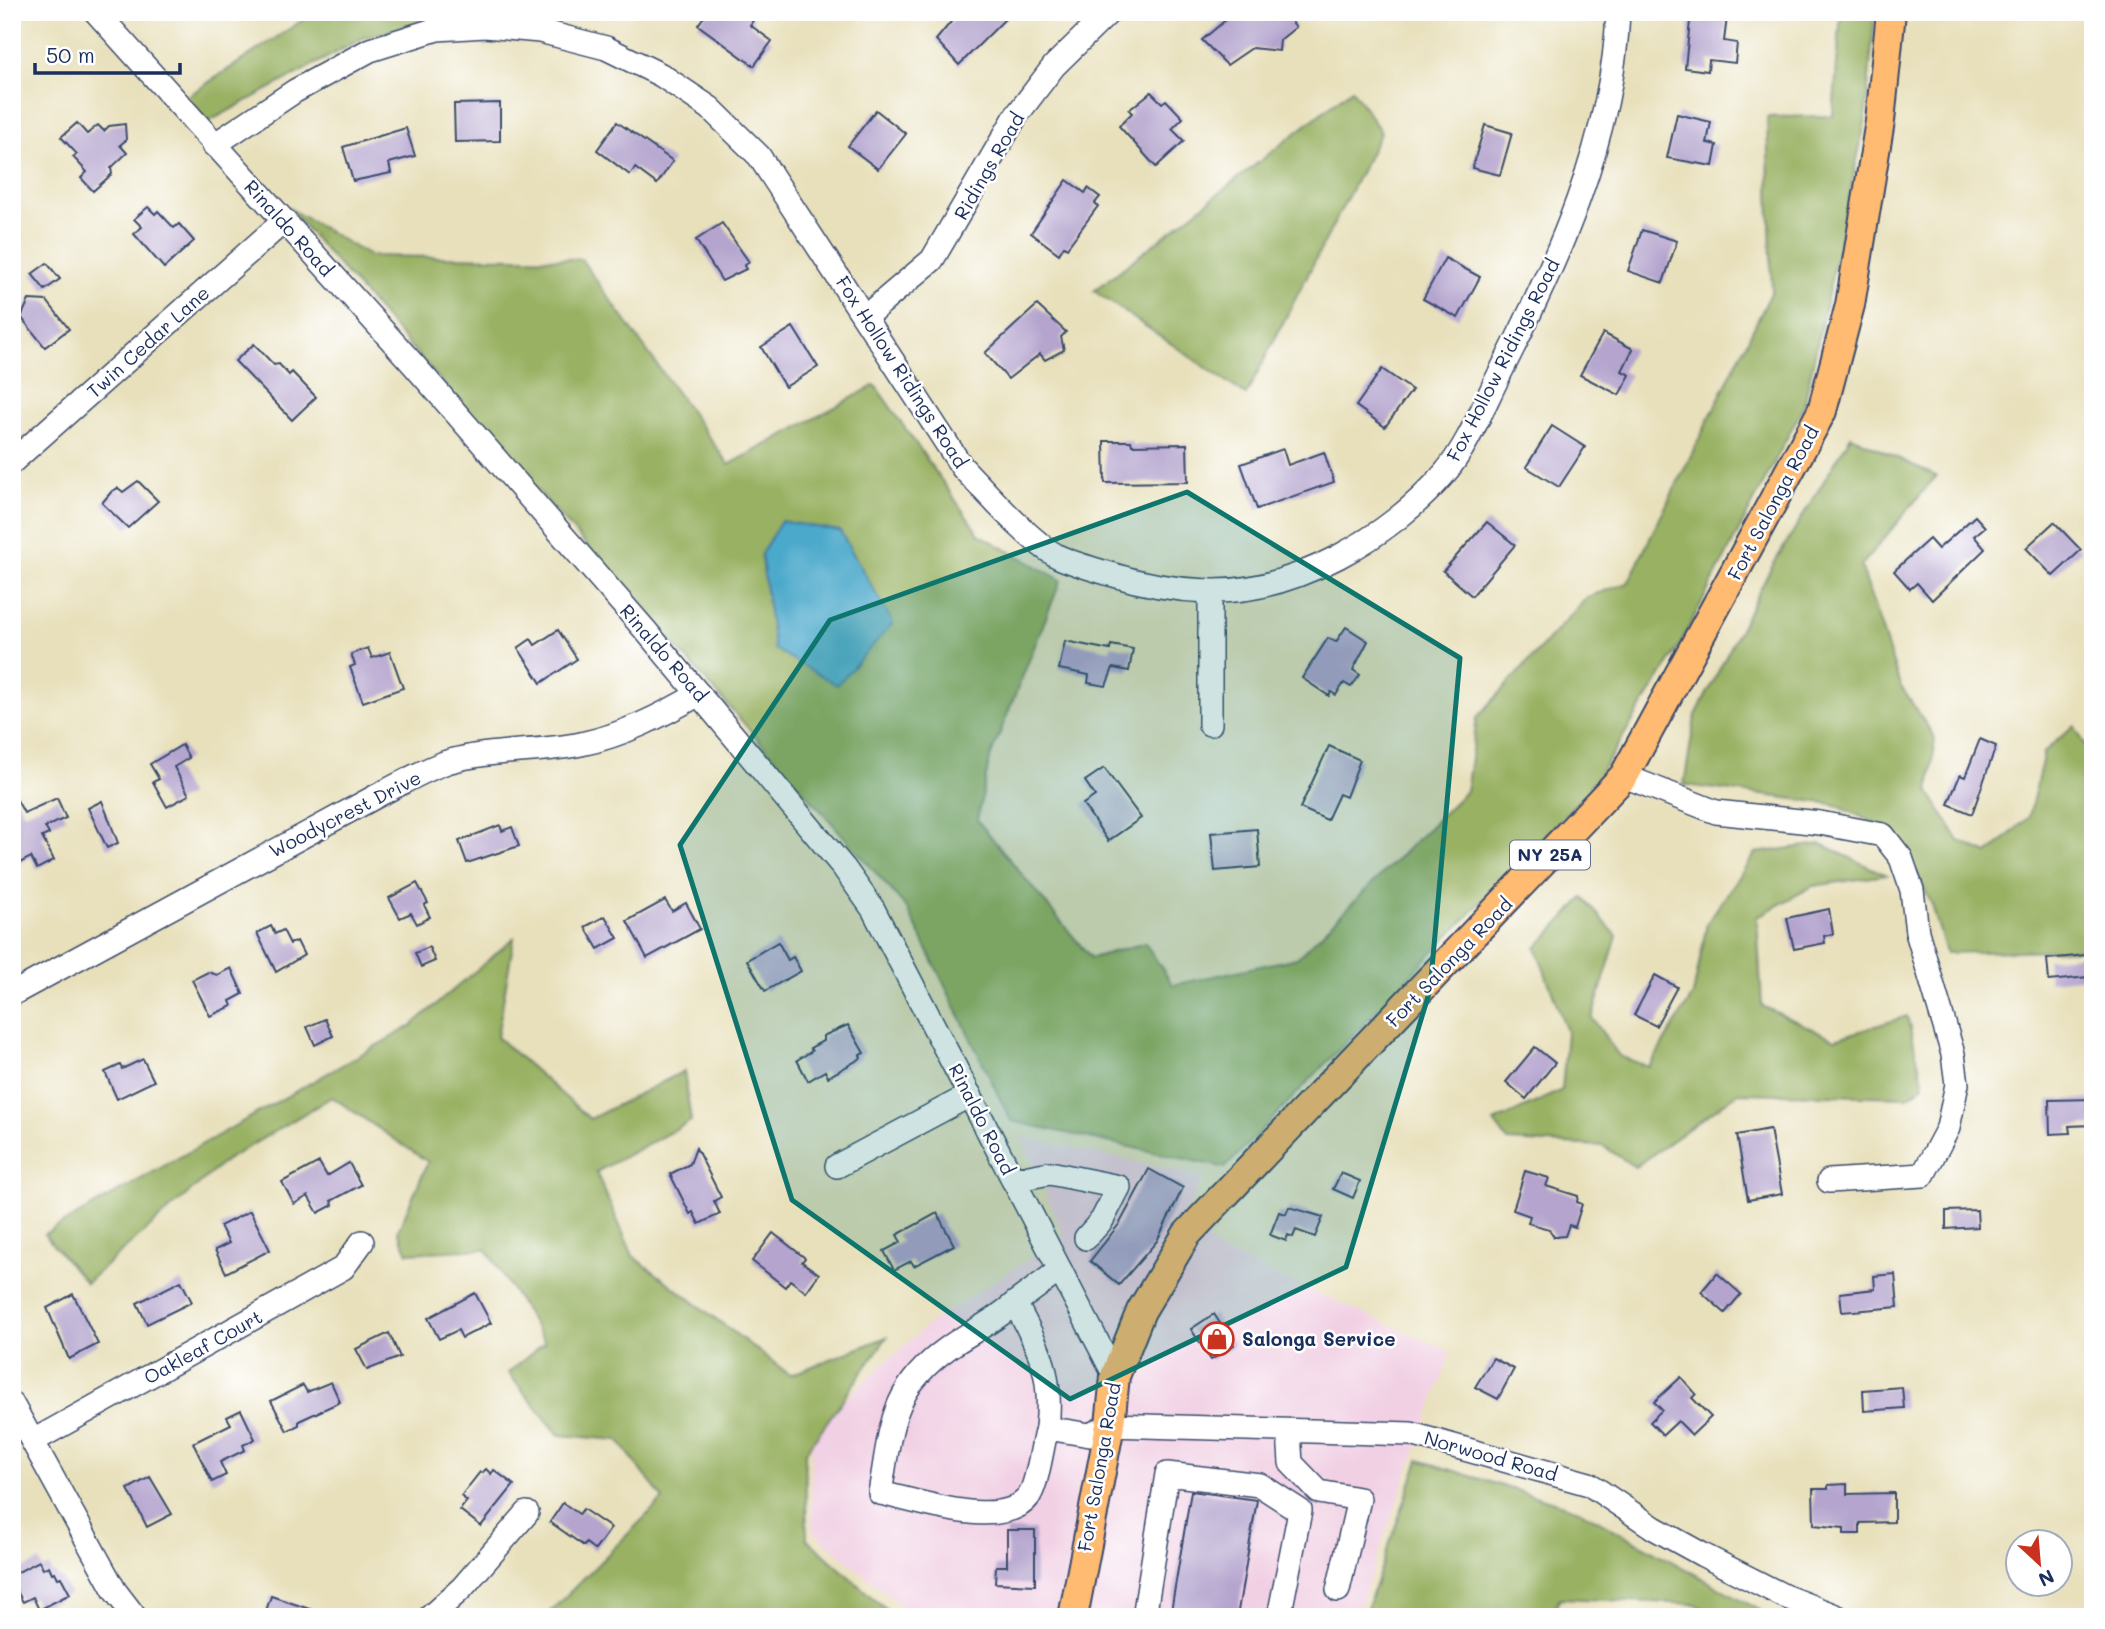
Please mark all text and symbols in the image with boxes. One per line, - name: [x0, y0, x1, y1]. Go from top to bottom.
- scale bar: [35, 32, 180, 76]
- text: 50 m: [46, 41, 95, 68]
- street label: Ridings Road: [948, 108, 1029, 224]
- street label: Rinaldo Road: [239, 174, 339, 281]
- street label: Fox Hollow Ridings Road: [1441, 254, 1565, 465]
- street label: Fox Hollow Ridings Road: [831, 271, 974, 473]
- street label: Twin Cedar Lane: [81, 280, 214, 403]
- street label: Fort Salonga Road: [1721, 421, 1824, 584]
- street label: Rinaldo Road: [615, 598, 714, 707]
- street label: Woodycrest Drive: [264, 764, 425, 863]
- road number: NY 25A: [1510, 840, 1590, 870]
- street label: Fort Salonga Road: [1380, 891, 1517, 1032]
- street label: Rinaldo Road: [944, 1059, 1021, 1179]
- street label: Oakleaf Court: [139, 1304, 267, 1389]
- shop icon: Salonga Service: [1198, 1320, 1236, 1358]
- place label: Salonga Service: [1242, 1326, 1395, 1351]
- street label: Fort Salonga Road: [1071, 1380, 1126, 1553]
- street label: Norwood Road: [1422, 1425, 1561, 1486]
- north arrow: [2004, 1528, 2074, 1598]
- text: N: [2035, 1564, 2059, 1593]

